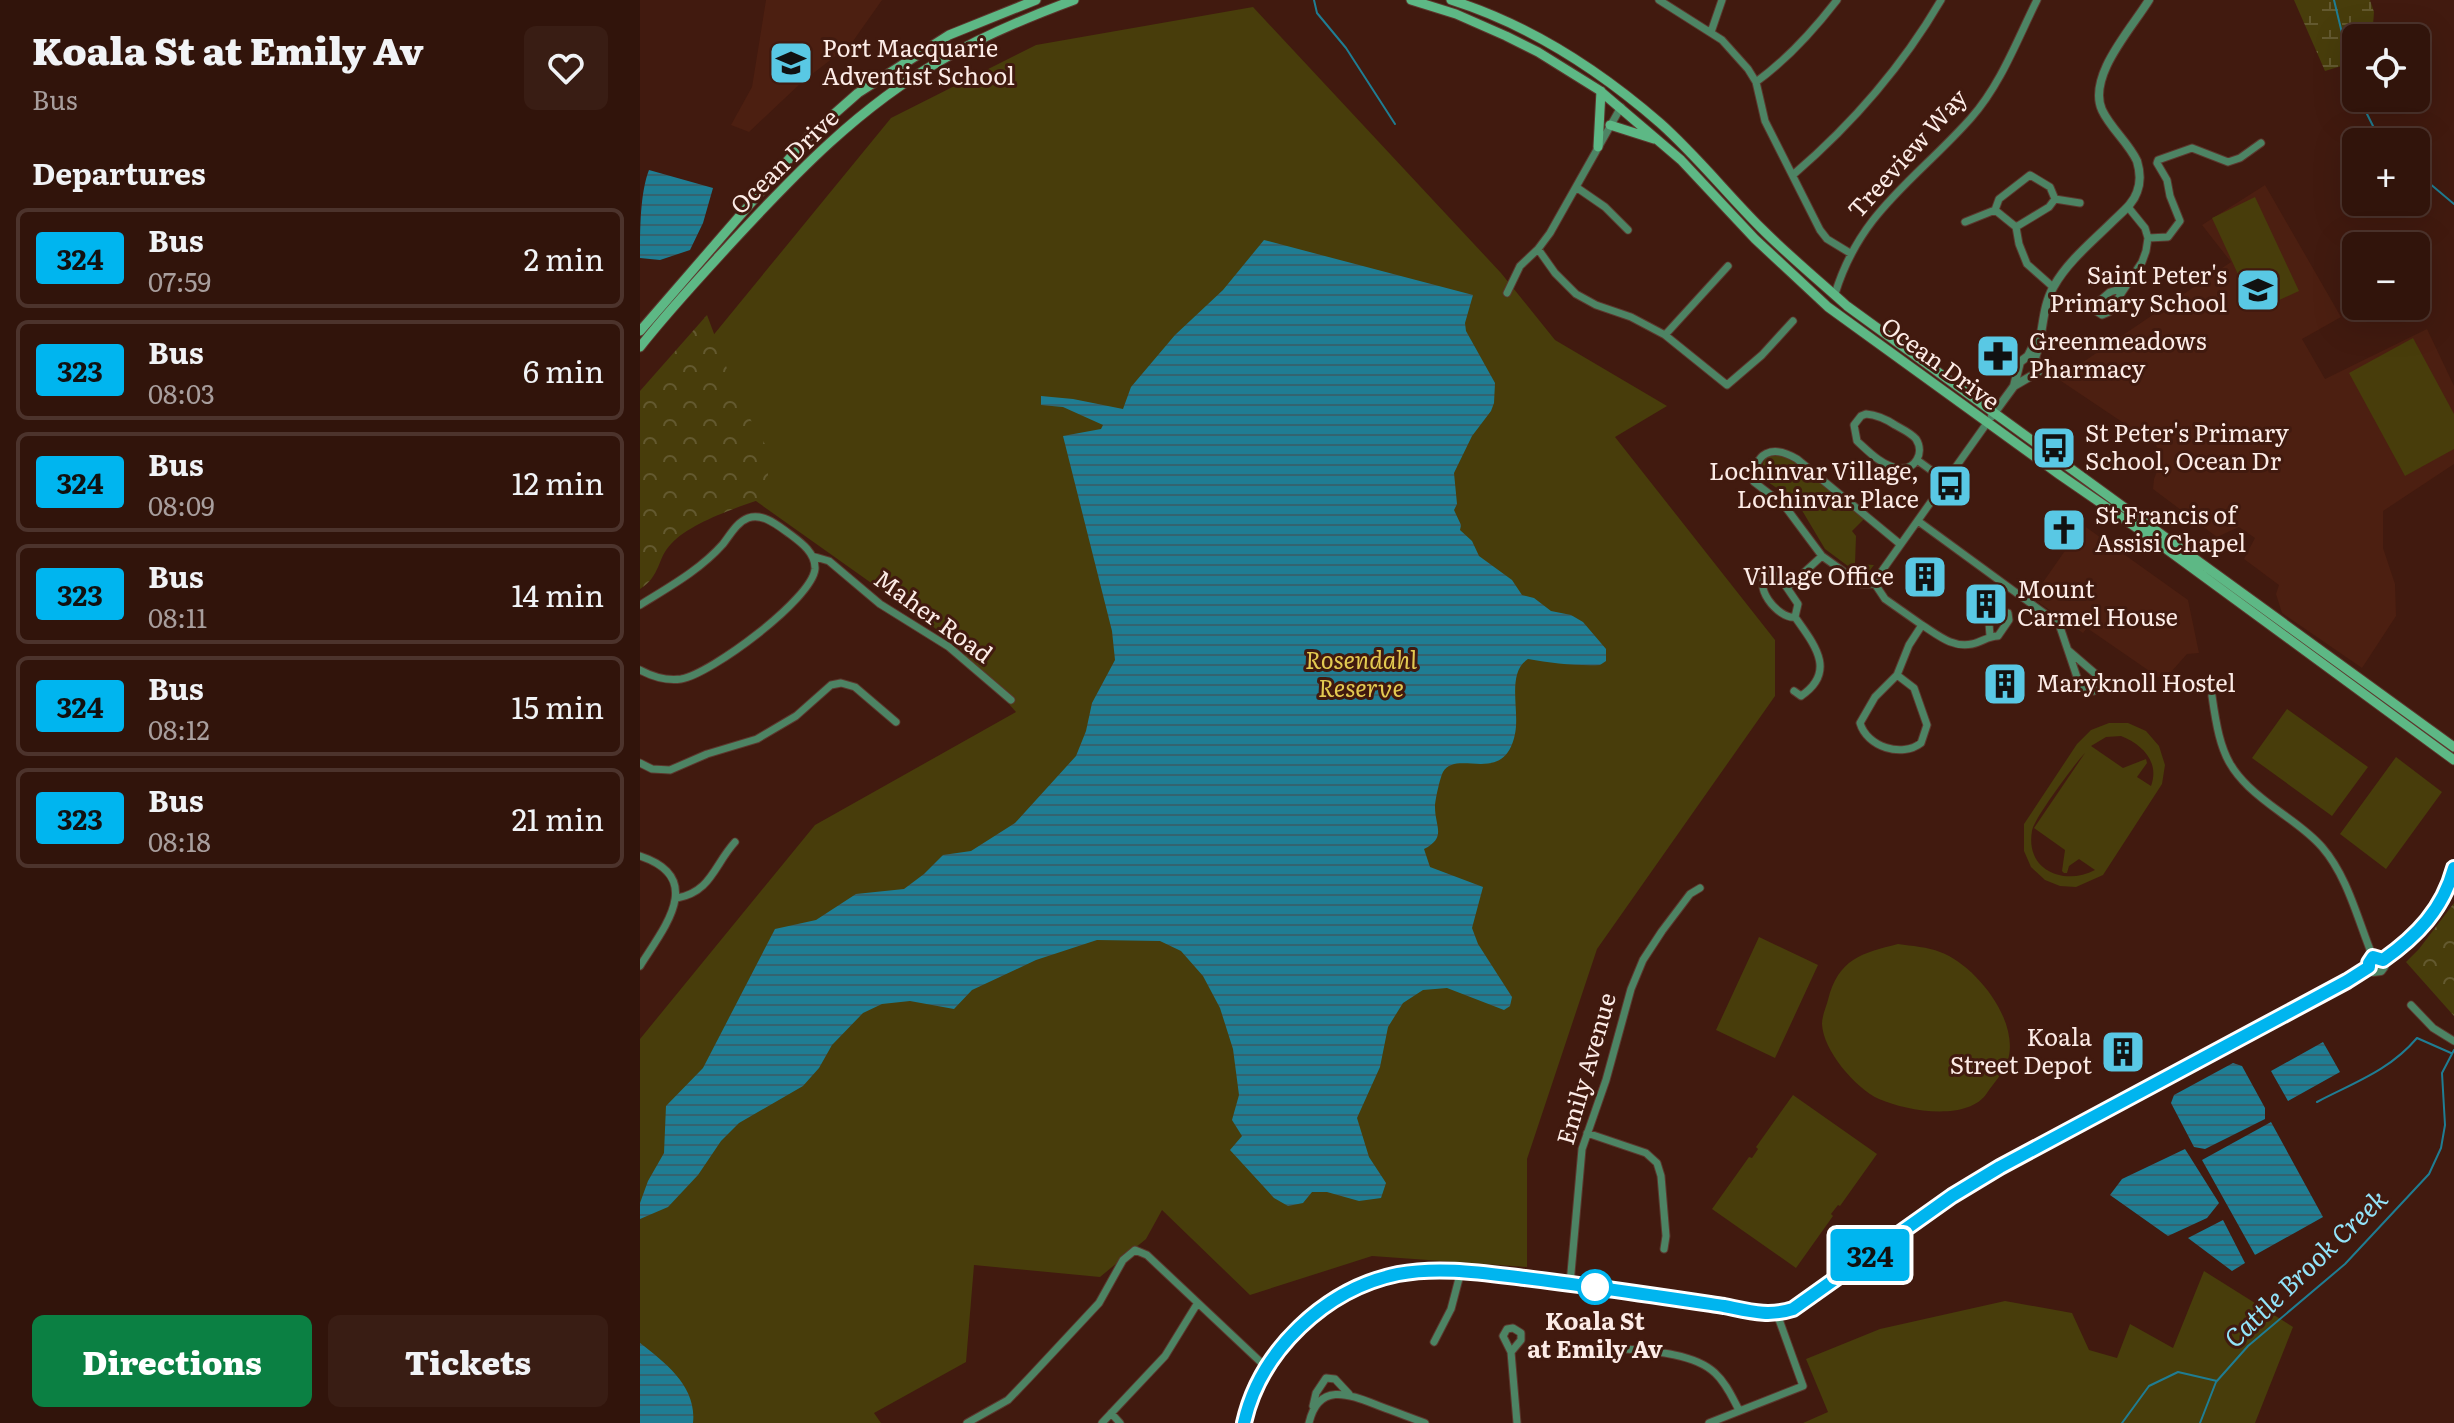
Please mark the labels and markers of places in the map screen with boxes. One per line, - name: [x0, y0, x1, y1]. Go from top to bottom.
- place label: Port Macquarie Adventist School: [822, 29, 1015, 92]
- school or university icon: Port Macquarie Adventist School: [767, 39, 815, 87]
- place label: Saint Peter's Primary School: [2050, 256, 2227, 319]
- school or university icon: Saint Peter's Primary School: [2234, 266, 2282, 314]
- place label: Greenmeadows Pharmacy: [2029, 322, 2207, 385]
- pharmacy icon: Greenmeadows Pharmacy: [1974, 332, 2022, 380]
- place label: St Peter's Primary School, Ocean Dr: [2085, 414, 2289, 477]
- bus stop icon: St Peter's Primary School, Ocean Dr: [2030, 424, 2078, 472]
- place label: Lochinvar Village, Lochinvar Place: [1709, 452, 1919, 515]
- bus stop icon: Lochinvar Village, Lochinvar Place: [1926, 462, 1974, 510]
- place label: St Francis of Assisi Chapel: [2095, 496, 2246, 559]
- church icon: St Francis of Assisi Chapel: [2040, 506, 2088, 554]
- building icon: Village Office: [1901, 553, 1949, 601]
- place label: Village Office: [1743, 557, 1894, 592]
- place label: Mount Carmel House: [2017, 570, 2178, 633]
- building icon: Mount Carmel House: [1962, 580, 2010, 628]
- building icon: Maryknoll Hostel: [1981, 660, 2029, 708]
- place label: Maryknoll Hostel: [2036, 664, 2236, 699]
- place label: Koala Street Depot: [1950, 1018, 2092, 1081]
- building icon: Koala Street Depot: [2099, 1028, 2147, 1076]
- marker: Koala St at Emily Av: [1578, 1270, 1612, 1304]
- place label: Koala St at Emily Av: [1527, 1302, 1663, 1365]

